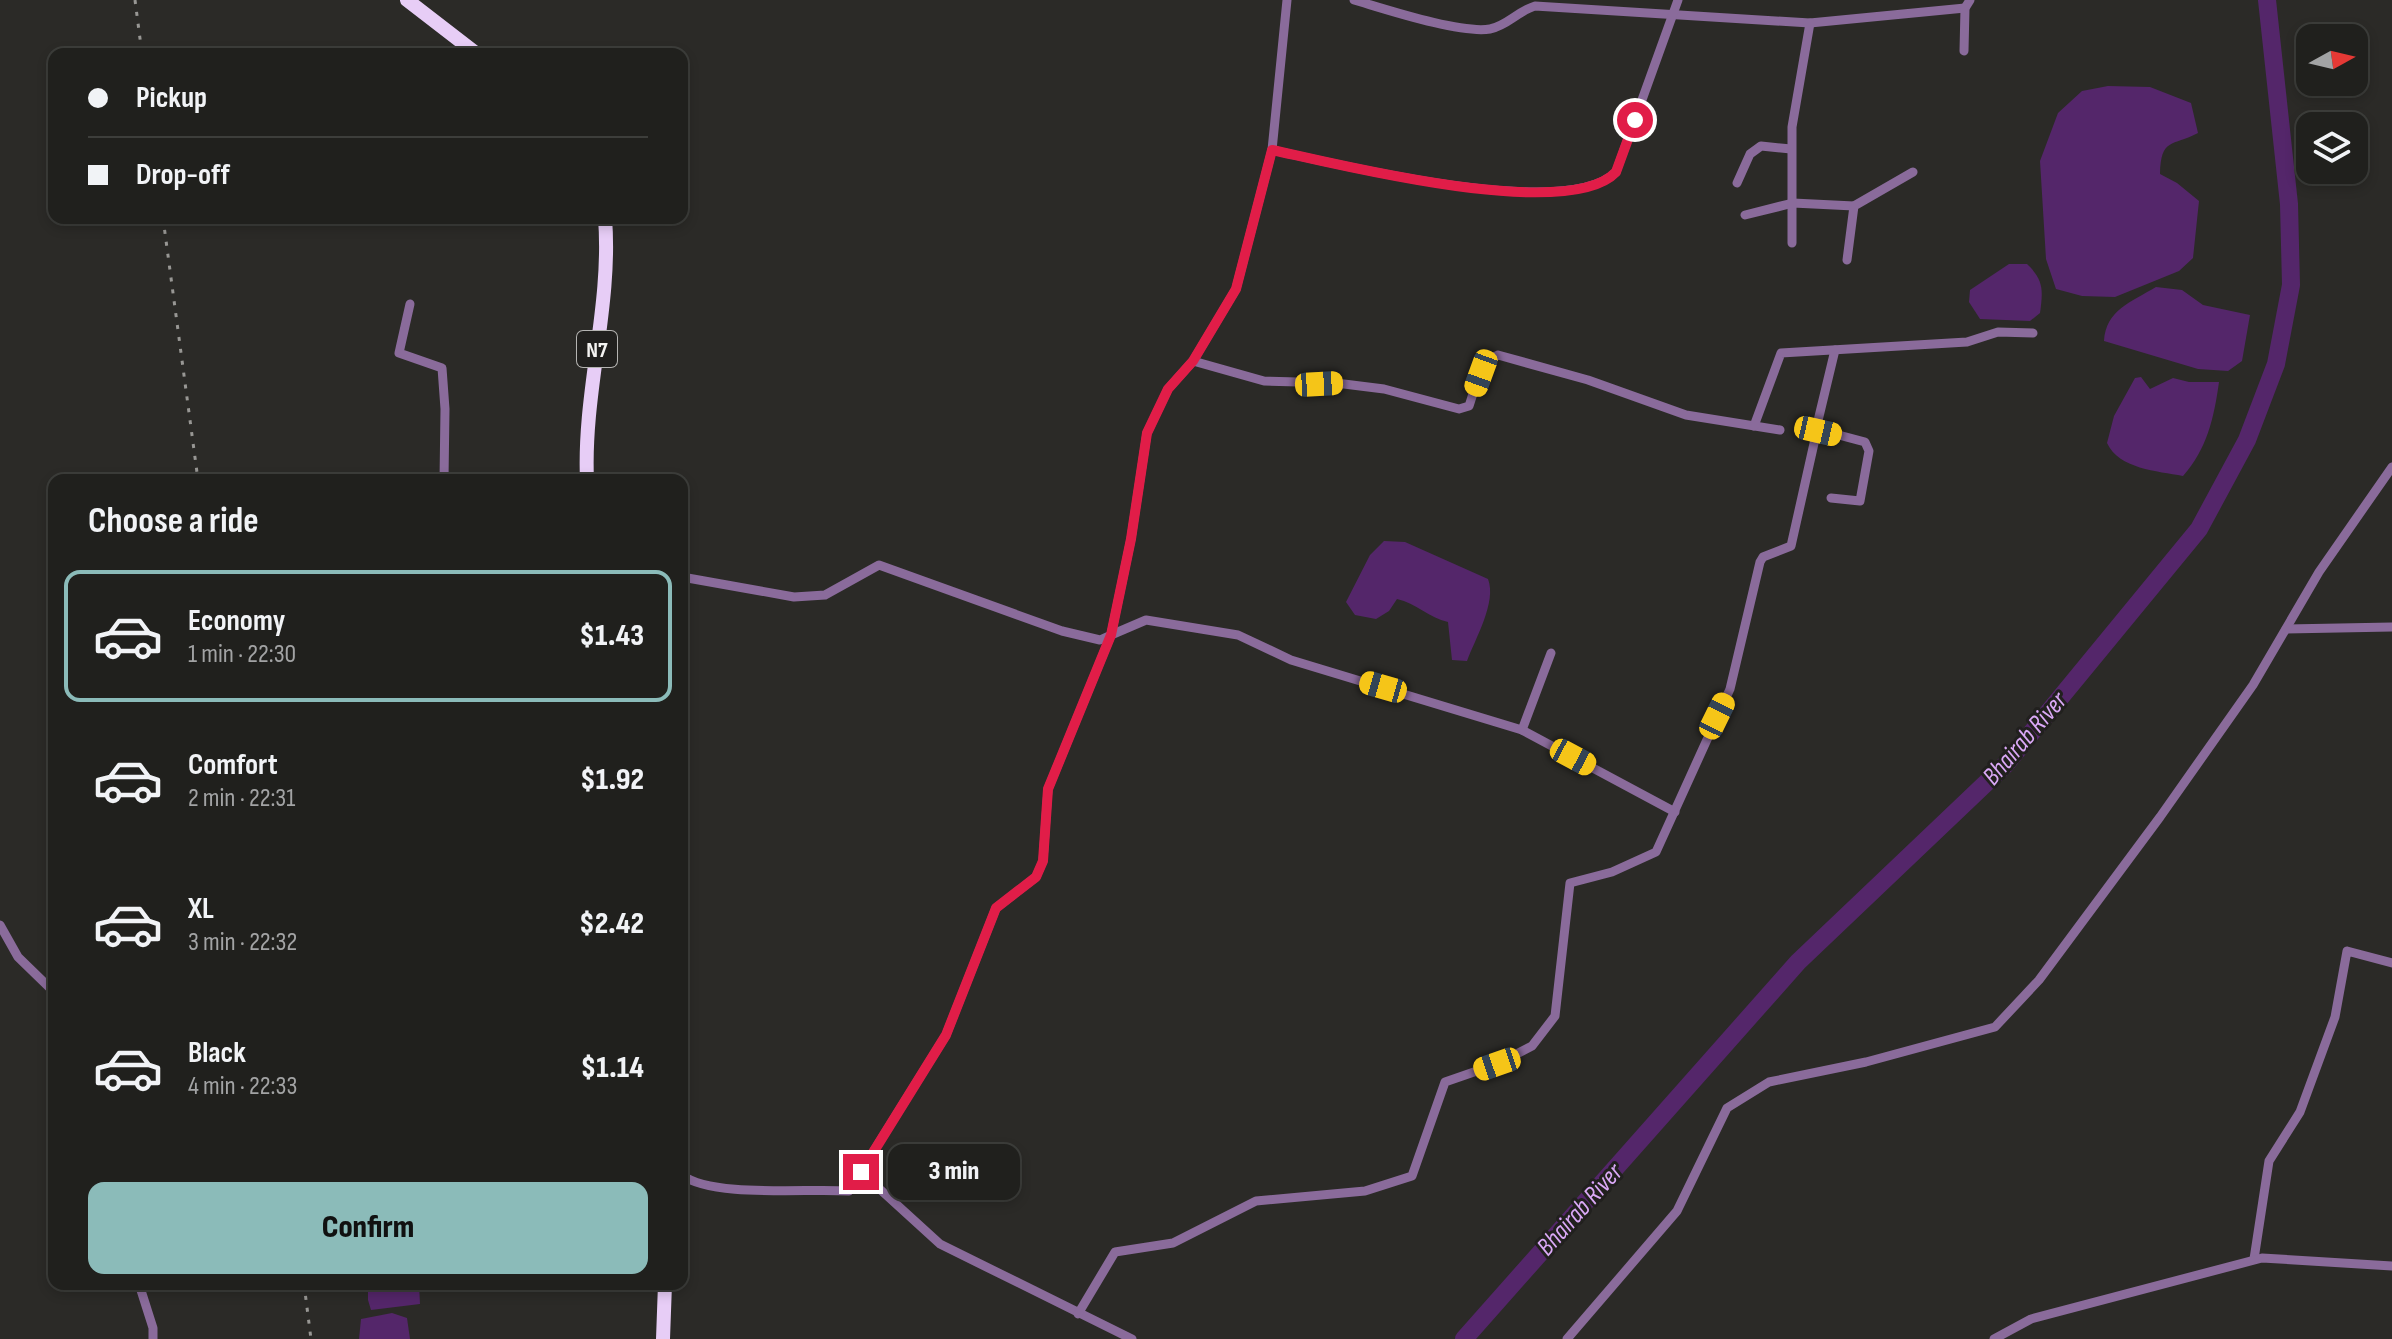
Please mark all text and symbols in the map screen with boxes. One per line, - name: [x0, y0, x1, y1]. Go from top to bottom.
- north arrow: [2296, 24, 2368, 96]
- map controls: [2296, 24, 2368, 184]
- text: Pickup: [136, 80, 207, 116]
- route start: [1617, 102, 1653, 138]
- button: layers: [2296, 112, 2368, 184]
- text: Drop-off: [136, 157, 230, 193]
- road number: N7: [577, 331, 617, 367]
- car: [1462, 346, 1500, 400]
- car: [1294, 371, 1344, 397]
- car: [1792, 414, 1844, 448]
- text: Choose a ride: [88, 500, 259, 543]
- icon: car: [92, 600, 164, 672]
- text: Economy: [188, 603, 285, 639]
- text: $1.43: [579, 618, 644, 654]
- text: 1 min · 22:30: [188, 639, 296, 670]
- car: [1357, 669, 1409, 705]
- water label: Bhairab River: [1976, 685, 2075, 792]
- car: [1696, 689, 1738, 743]
- car: [1546, 735, 1600, 779]
- icon: car: [92, 744, 164, 816]
- text: Comfort: [188, 747, 278, 783]
- text: $1.92: [580, 762, 644, 798]
- text: 2 min · 22:31: [188, 783, 295, 814]
- icon: car: [92, 888, 164, 960]
- text: XL: [188, 891, 214, 927]
- text: $2.42: [579, 906, 644, 942]
- text: 3 min · 22:32: [188, 927, 297, 958]
- icon: car: [92, 1032, 164, 1104]
- text: Black: [188, 1035, 246, 1071]
- car: [1470, 1045, 1524, 1083]
- text: $1.14: [581, 1050, 644, 1086]
- text: 4 min · 22:33: [188, 1071, 297, 1102]
- callout: 3 min: [889, 1144, 1021, 1200]
- route end: [843, 1154, 879, 1190]
- text: 3 min: [929, 1156, 979, 1187]
- water label: Bhairab River: [1531, 1156, 1631, 1262]
- button: Confirm: [88, 1182, 648, 1274]

